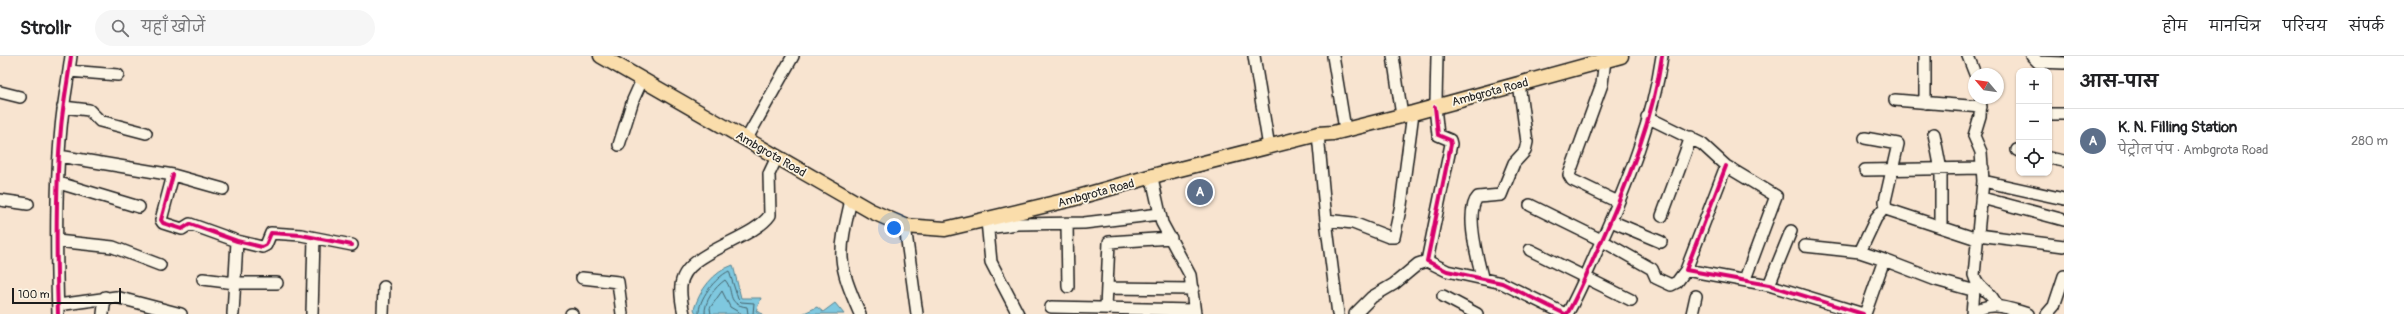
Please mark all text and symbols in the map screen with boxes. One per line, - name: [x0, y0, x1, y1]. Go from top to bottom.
- search box: [95, 10, 375, 46]
- text: Strollr: [20, 16, 71, 40]
- icon: search: [109, 17, 131, 39]
- text: यहाँ खोजें: [141, 18, 205, 37]
- text: होम: [2163, 18, 2187, 35]
- text: मानचित्र: [2209, 18, 2261, 35]
- text: परिचय: [2283, 18, 2327, 35]
- text: संपर्क: [2349, 18, 2384, 35]
- north arrow: [1968, 68, 2004, 104]
- map controls: [2016, 68, 2052, 176]
- button: +: [2016, 68, 2052, 104]
- text: आस-पास: [2080, 71, 2158, 92]
- street label: Ambgrota Road: [1450, 75, 1530, 110]
- button: −: [2016, 104, 2052, 140]
- text: K. N. Filling Station: [2118, 118, 2237, 137]
- street label: Ambgrota Road: [733, 128, 809, 181]
- text: A: [2089, 133, 2097, 149]
- text: 280 m: [2351, 133, 2388, 149]
- button: locate: [2016, 140, 2052, 176]
- text: पेट्रोल पंप · Ambgrota Road: [2118, 142, 2268, 158]
- street label: Ambgrota Road: [1056, 176, 1136, 211]
- pin: A: [1187, 177, 1213, 207]
- your location: [884, 218, 904, 238]
- scale bar: [12, 286, 121, 305]
- text: 100 m: [18, 288, 49, 301]

